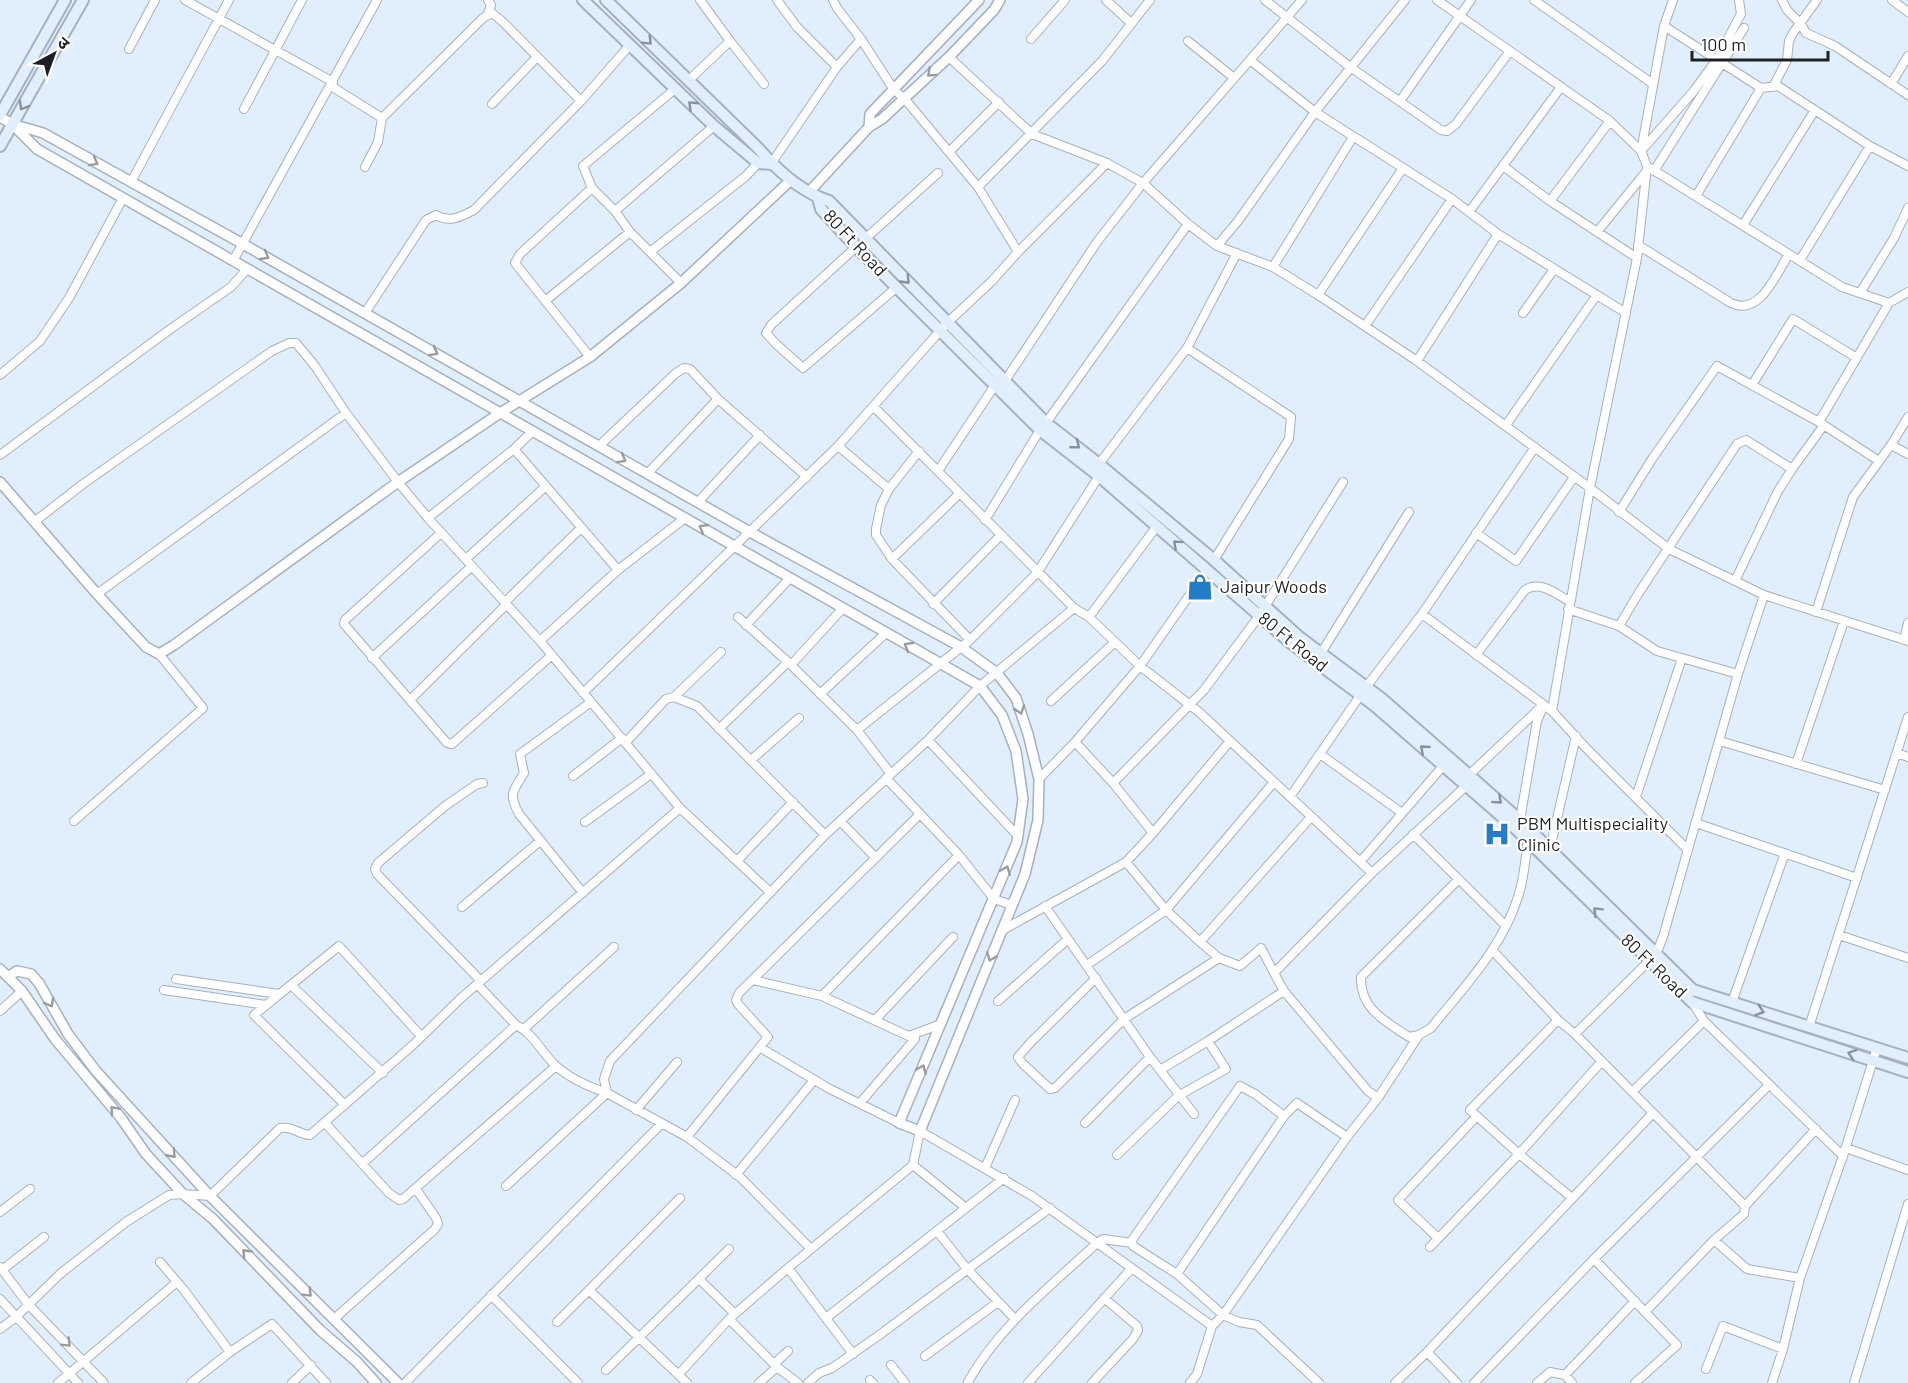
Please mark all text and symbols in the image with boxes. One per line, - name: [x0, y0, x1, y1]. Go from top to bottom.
- north arrow: [24, 24, 84, 84]
- scale bar: [1692, 24, 1828, 62]
- text: उ: [54, 32, 74, 53]
- text: 100 m: [1701, 33, 1746, 55]
- one-way arrow: [641, 34, 651, 45]
- one-way arrow: [928, 66, 938, 77]
- one-way arrow: [18, 99, 30, 110]
- one-way arrow: [689, 102, 700, 113]
- one-way arrow: [88, 155, 98, 166]
- street label: 80 Ft Road: [819, 204, 892, 280]
- one-way arrow: [259, 249, 269, 260]
- one-way arrow: [898, 273, 909, 284]
- one-way arrow: [428, 345, 438, 357]
- one-way arrow: [1069, 438, 1080, 449]
- one-way arrow: [616, 452, 626, 463]
- one-way arrow: [699, 524, 709, 535]
- one-way arrow: [1174, 540, 1184, 551]
- shop icon: Jaipur Woods: [1185, 572, 1215, 602]
- place label: Jaipur Woods: [1220, 575, 1327, 597]
- street label: 80 Ft Road: [1254, 606, 1333, 676]
- one-way arrow: [904, 642, 915, 653]
- one-way arrow: [1013, 704, 1025, 715]
- one-way arrow: [1420, 745, 1431, 756]
- one-way arrow: [1491, 793, 1502, 804]
- place label: PBM Multispeciality Clinic: [1517, 812, 1668, 855]
- hospital icon: PBM Multispeciality Clinic: [1482, 819, 1512, 849]
- one-way arrow: [998, 865, 1011, 875]
- one-way arrow: [1594, 907, 1605, 918]
- street label: 80 Ft Road: [1617, 928, 1692, 1002]
- one-way arrow: [986, 951, 998, 962]
- one-way arrow: [43, 996, 54, 1007]
- one-way arrow: [1754, 1004, 1765, 1016]
- one-way arrow: [1847, 1048, 1858, 1061]
- one-way arrow: [915, 1064, 927, 1075]
- one-way arrow: [110, 1106, 121, 1117]
- one-way arrow: [164, 1147, 175, 1158]
- one-way arrow: [242, 1249, 253, 1260]
- one-way arrow: [301, 1287, 312, 1297]
- one-way arrow: [60, 1336, 71, 1346]

